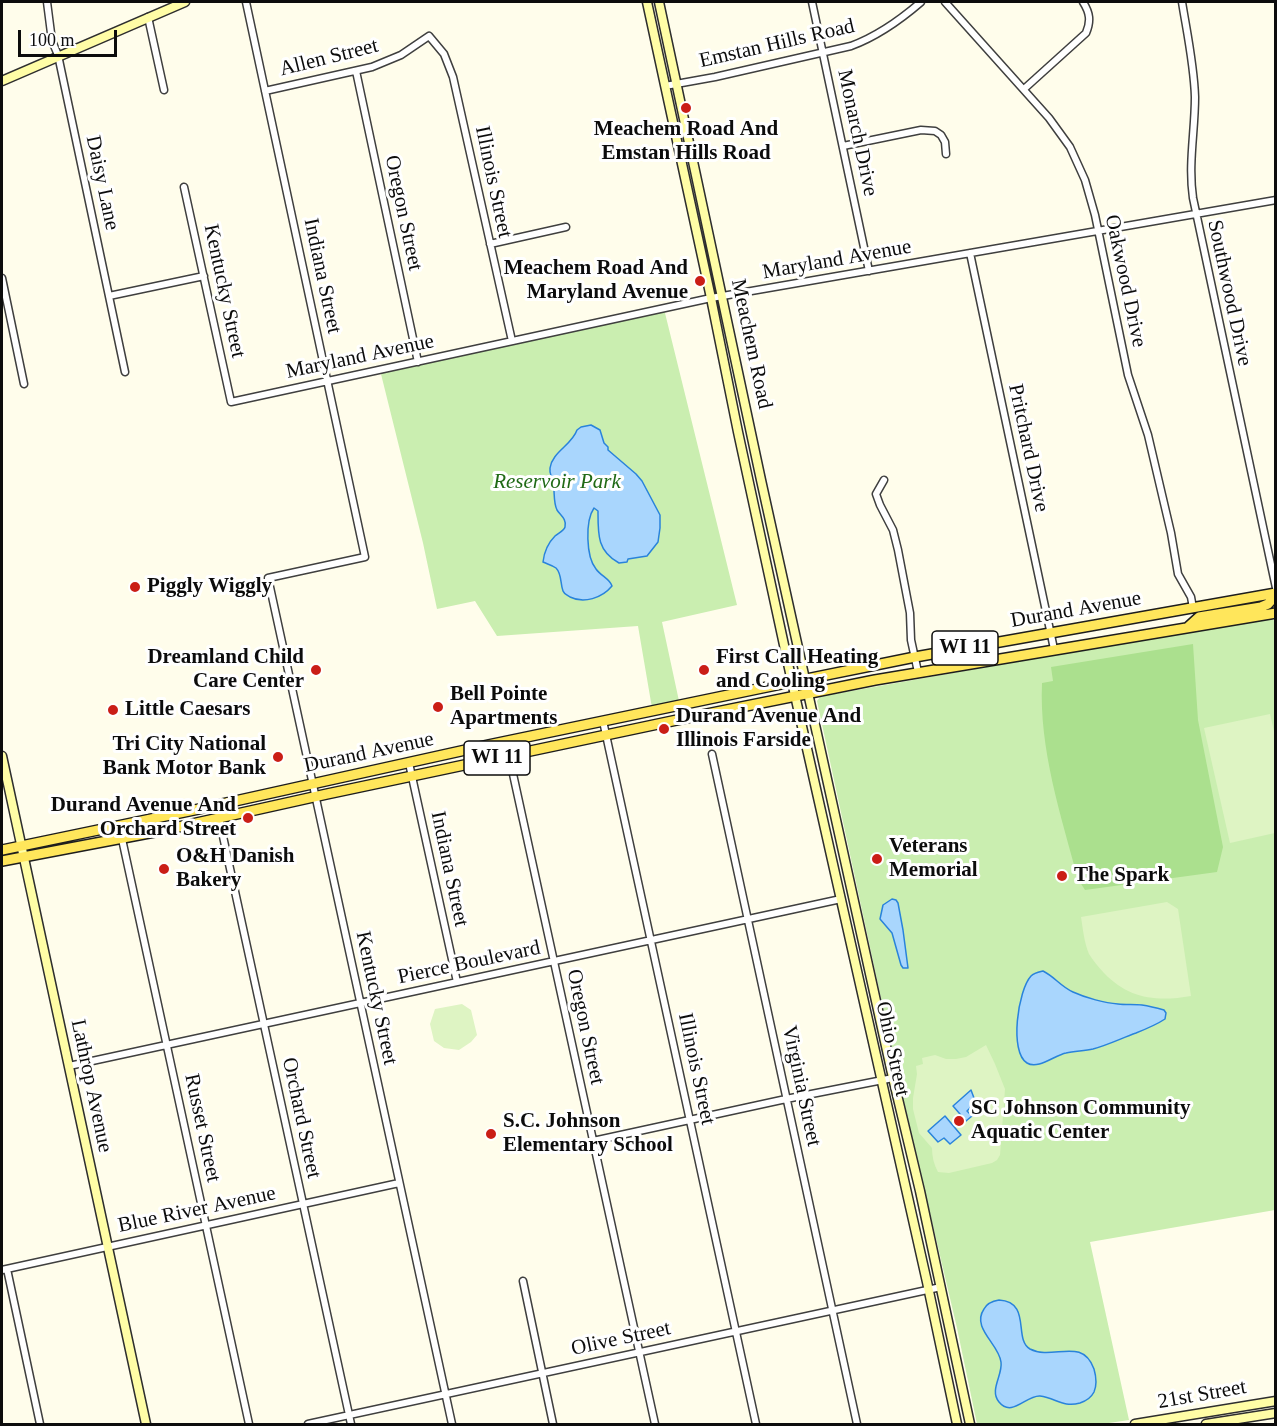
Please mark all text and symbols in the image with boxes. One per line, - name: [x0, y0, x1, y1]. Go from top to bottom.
- street label: Emstan Hills Road: [697, 14, 857, 74]
- scale bar: [21, 18, 120, 56]
- text: 100 m: [29, 30, 75, 50]
- street label: Allen Street: [277, 34, 381, 82]
- street label: Monarch Drive: [831, 67, 883, 199]
- marker: Meachem Road And Emstan Hills Road: [679, 101, 693, 115]
- place label: Meachem Road And Emstan Hills Road: [594, 117, 778, 167]
- street label: Illinois Street: [469, 124, 517, 240]
- street label: Daisy Lane: [80, 133, 124, 233]
- street label: Oregon Street: [378, 153, 428, 273]
- street label: Oakwood Drive: [1099, 212, 1151, 350]
- street label: Indiana Street: [297, 216, 347, 336]
- street label: Southwood Drive: [1201, 218, 1257, 368]
- street label: Kentucky Street: [198, 222, 250, 360]
- street label: Maryland Avenue: [761, 235, 913, 285]
- place label: Meachem Road And Maryland Avenue: [504, 256, 688, 306]
- marker: Meachem Road And Maryland Avenue: [693, 274, 707, 288]
- street label: Meachem Road: [725, 277, 777, 411]
- street label: Maryland Avenue: [284, 329, 436, 385]
- street label: Pritchard Drive: [1002, 382, 1054, 514]
- park label: Reservoir Park: [493, 469, 621, 495]
- place label: Piggly Wiggly: [147, 574, 272, 600]
- marker: Piggly Wiggly: [128, 580, 142, 594]
- street label: Durand Avenue: [1009, 586, 1143, 634]
- road number: WI 11: [932, 631, 998, 665]
- place label: Dreamland Child Care Center: [147, 645, 304, 695]
- place label: First Call Heating and Cooling: [716, 645, 878, 695]
- marker: Dreamland Child Care Center: [309, 663, 323, 677]
- marker: First Call Heating and Cooling: [697, 663, 711, 677]
- place label: Bell Pointe Apartments: [450, 682, 557, 732]
- place label: Little Caesars: [125, 697, 250, 723]
- marker: Bell Pointe Apartments: [431, 700, 445, 714]
- marker: Little Caesars: [106, 703, 120, 717]
- place label: Durand Avenue And Illinois Farside: [676, 704, 861, 754]
- marker: Durand Avenue And Illinois Farside: [657, 722, 671, 736]
- street label: Durand Avenue: [302, 727, 436, 779]
- place label: Tri City National Bank Motor Bank: [103, 732, 266, 782]
- road number: WI 11: [464, 741, 530, 775]
- marker: Tri City National Bank Motor Bank: [271, 750, 285, 764]
- place label: Durand Avenue And Orchard Street: [51, 793, 236, 843]
- street label: Indiana Street: [424, 809, 474, 929]
- marker: Durand Avenue And Orchard Street: [241, 811, 255, 825]
- place label: Veterans Memorial: [889, 834, 978, 884]
- place label: O&H Danish Bakery: [176, 844, 294, 894]
- marker: Veterans Memorial: [870, 852, 884, 866]
- marker: O&H Danish Bakery: [157, 862, 171, 876]
- place label: The Spark: [1074, 863, 1169, 889]
- marker: The Spark: [1055, 869, 1069, 883]
- street label: Kentucky Street: [350, 929, 402, 1067]
- street label: Pierce Boulevard: [395, 936, 543, 990]
- street label: Oregon Street: [560, 967, 610, 1087]
- street label: Ohio Street: [870, 999, 914, 1099]
- street label: Illinois Street: [672, 1011, 720, 1127]
- street label: Lathrop Avenue: [65, 1017, 117, 1155]
- street label: Virginia Street: [776, 1023, 826, 1149]
- street label: Orchard Street: [276, 1055, 326, 1181]
- street label: Russet Street: [178, 1071, 226, 1185]
- place label: SC Johnson Community Aquatic Center: [971, 1096, 1190, 1146]
- place label: S.C. Johnson Elementary School: [503, 1109, 673, 1159]
- marker: SC Johnson Community Aquatic Center: [952, 1114, 966, 1128]
- marker: S.C. Johnson Elementary School: [484, 1127, 498, 1141]
- street label: Blue River Avenue: [116, 1181, 278, 1239]
- street label: Olive Street: [569, 1316, 673, 1362]
- street label: 21st Street: [1156, 1375, 1248, 1415]

